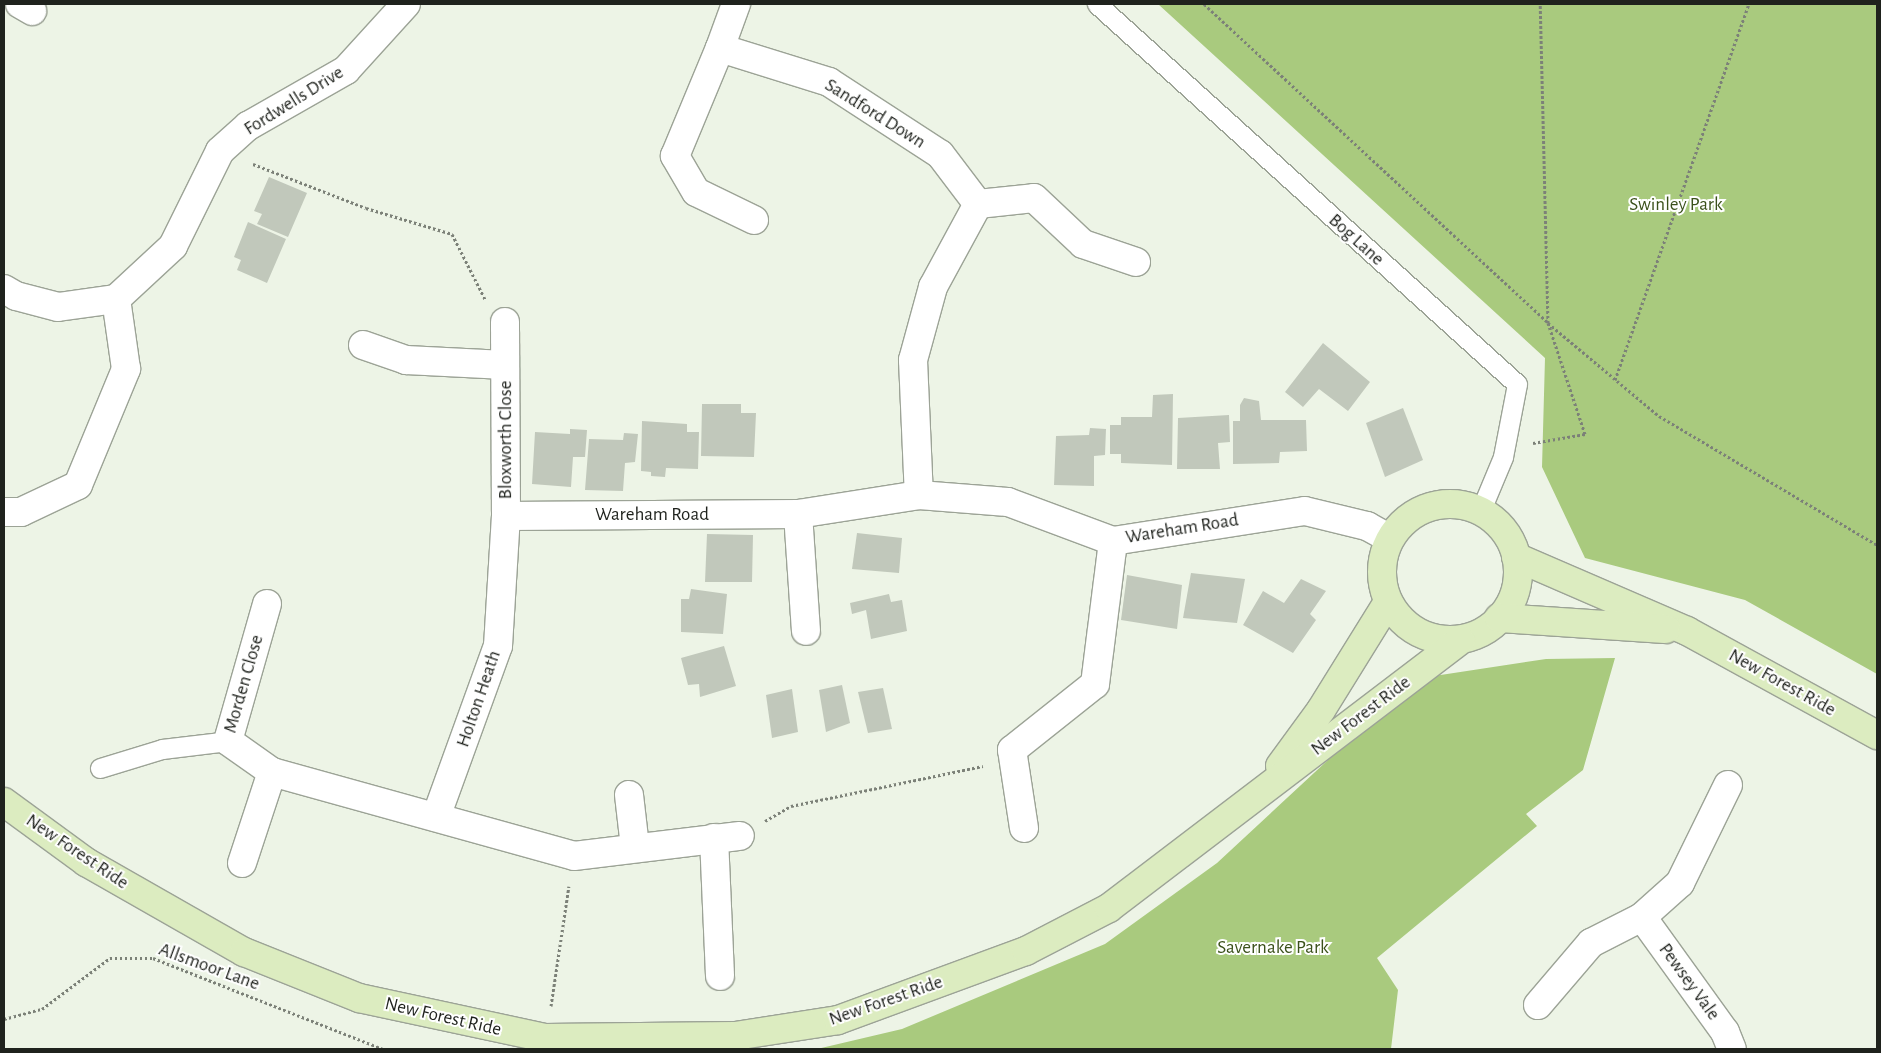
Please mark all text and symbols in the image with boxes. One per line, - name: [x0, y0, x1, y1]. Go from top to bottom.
- street label: Fordwells Drive: [240, 61, 348, 141]
- street label: Sandford Down: [820, 74, 930, 154]
- park label: Swinley Park: [1629, 194, 1723, 216]
- street label: Bog Lane: [1324, 209, 1388, 271]
- street label: Bloxworth Close: [495, 381, 517, 499]
- street label: Wareham Road: [595, 504, 709, 526]
- street label: Wareham Road: [1124, 509, 1240, 549]
- street label: Morden Close: [219, 632, 269, 736]
- street label: New Forest Ride: [1725, 644, 1839, 722]
- street label: Holton Heath: [452, 648, 506, 750]
- street label: New Forest Ride: [1307, 671, 1415, 761]
- street label: New Forest Ride: [21, 809, 133, 895]
- park label: Savernake Park: [1217, 937, 1329, 959]
- street label: Allsmoor Lane: [156, 938, 262, 996]
- street label: Pewsey Vale: [1653, 939, 1725, 1025]
- street label: New Forest Ride: [826, 971, 946, 1031]
- street label: New Forest Ride: [383, 993, 503, 1041]

